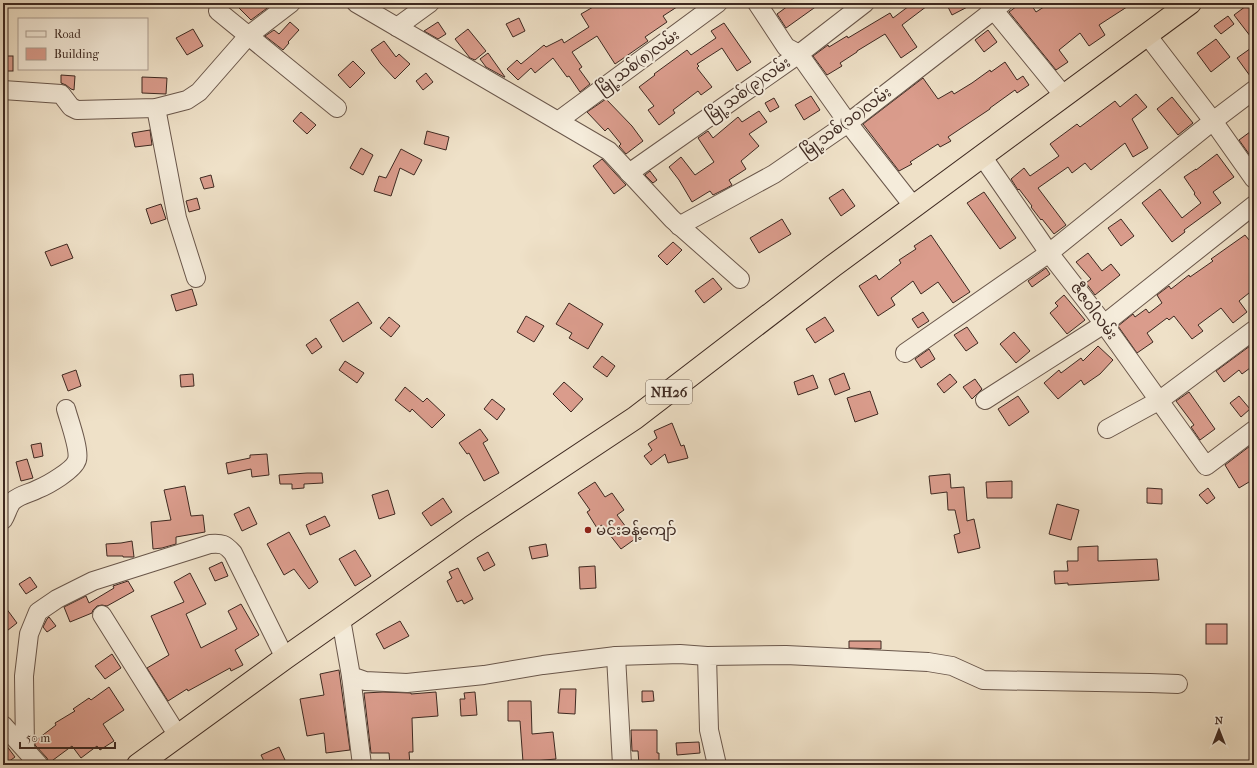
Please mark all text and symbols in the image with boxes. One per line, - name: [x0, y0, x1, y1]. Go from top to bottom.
- legend: [18, 18, 148, 70]
- street label: မြို့သစ်(၈)လမ်း: [592, 25, 685, 101]
- text: Road: [54, 27, 81, 41]
- text: Building: [54, 47, 99, 61]
- street label: မြို့သစ်(၉)လမ်း: [702, 52, 795, 127]
- street label: မြို့သစ်(၁၀)လမ်း: [797, 82, 896, 163]
- street label: ဇီဇဝါလမ်း: [1067, 278, 1122, 343]
- road number: NH26: [646, 380, 692, 404]
- place label: မင်းခန့်ကျော်: [596, 520, 677, 542]
- marker: မင်းခန့်ကျော်: [583, 525, 593, 535]
- north arrow: [1199, 710, 1239, 750]
- text: N: [1215, 714, 1224, 727]
- scale bar: [20, 724, 115, 750]
- text: 50 m: [26, 731, 50, 745]

